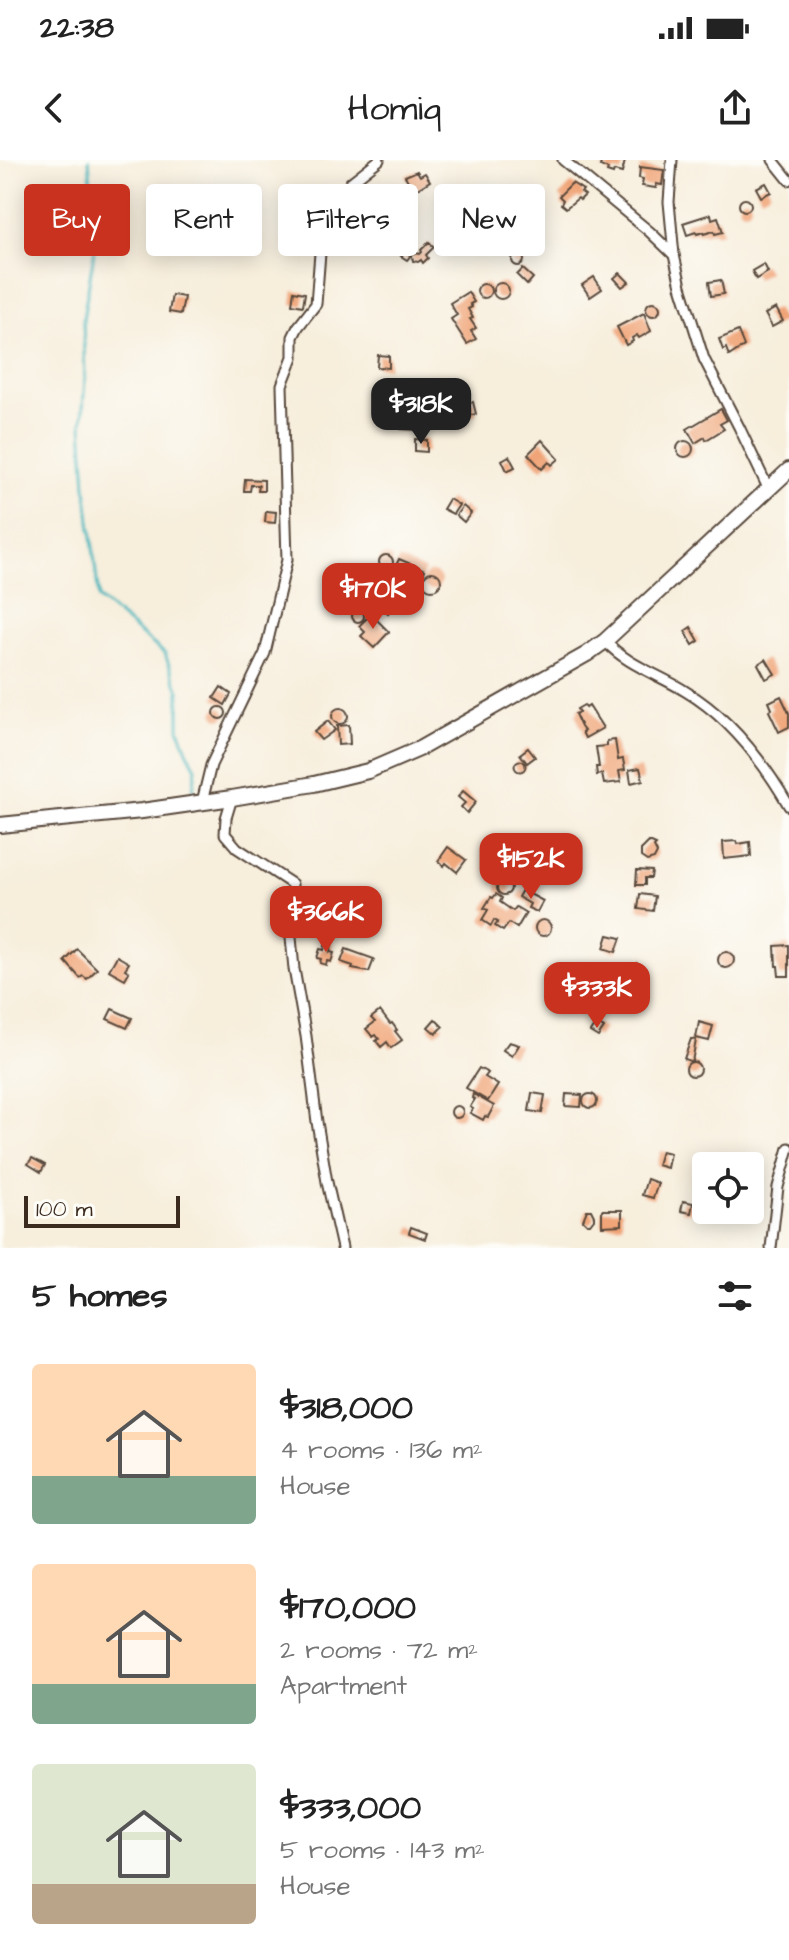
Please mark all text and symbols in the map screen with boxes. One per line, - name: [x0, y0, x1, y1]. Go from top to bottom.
- text: 22:38: [40, 7, 114, 49]
- text: Homiq: [347, 83, 442, 134]
- icon: back: [32, 86, 76, 130]
- icon: share: [713, 86, 757, 130]
- chip: Buy: [24, 184, 130, 256]
- chip: Rent: [146, 184, 262, 256]
- chip: Filters: [278, 184, 418, 256]
- chip: New: [434, 184, 545, 256]
- pin: $318K: [365, 378, 477, 446]
- text: $318K: [389, 386, 453, 422]
- pin: $170K: [317, 563, 429, 631]
- text: $170K: [340, 571, 406, 607]
- pin: $152K: [475, 833, 587, 901]
- text: $152K: [498, 841, 564, 877]
- pin: $366K: [270, 886, 382, 954]
- text: $366K: [288, 894, 364, 930]
- pin: $333K: [541, 962, 653, 1030]
- text: $333K: [562, 970, 632, 1006]
- map controls: [692, 1152, 764, 1224]
- button: locate: [692, 1152, 764, 1224]
- scale bar: [24, 1192, 180, 1228]
- text: 100 m: [36, 1194, 93, 1225]
- text: 5 homes: [32, 1272, 168, 1320]
- icon: filters: [713, 1274, 757, 1318]
- text: $318,000: [280, 1384, 413, 1432]
- icon: home: [96, 1396, 192, 1492]
- text: 4 rooms · 136 m²: [280, 1432, 483, 1468]
- text: House: [280, 1468, 351, 1504]
- text: $170,000: [280, 1584, 416, 1632]
- icon: home: [96, 1596, 192, 1692]
- text: 2 rooms · 72 m²: [280, 1632, 478, 1668]
- text: Apartment: [280, 1668, 407, 1704]
- text: $333,000: [280, 1784, 421, 1832]
- icon: home: [96, 1796, 192, 1892]
- text: 5 rooms · 143 m²: [280, 1832, 485, 1868]
- text: House: [280, 1868, 351, 1904]

